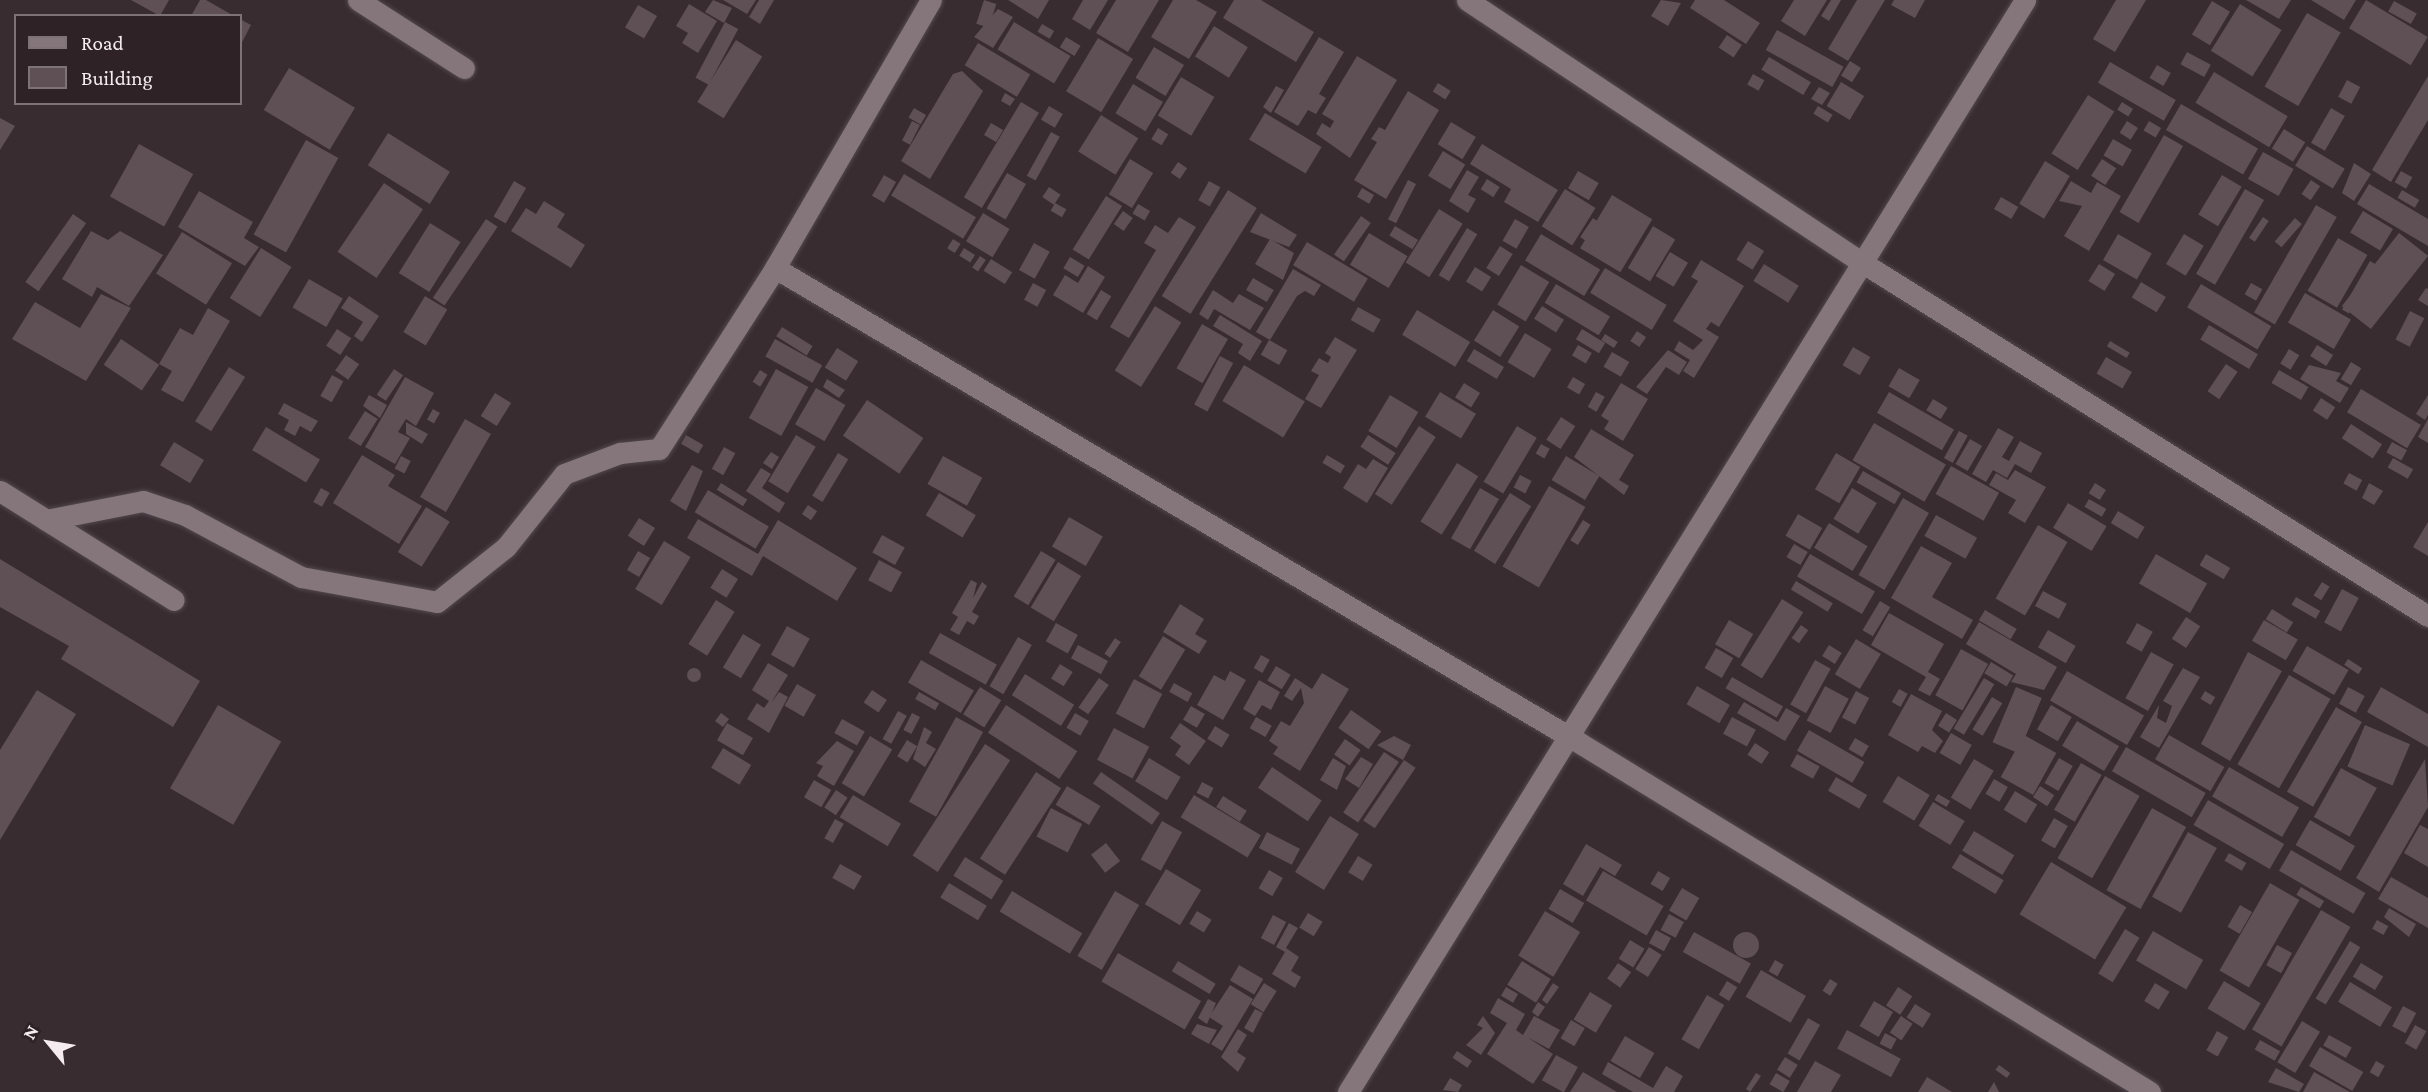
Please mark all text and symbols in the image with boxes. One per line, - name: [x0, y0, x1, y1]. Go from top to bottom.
- legend: [14, 14, 242, 105]
- text: Road: [81, 31, 124, 55]
- text: Building: [81, 66, 153, 90]
- north arrow: [14, 1008, 84, 1078]
- text: N: [18, 1021, 43, 1043]

